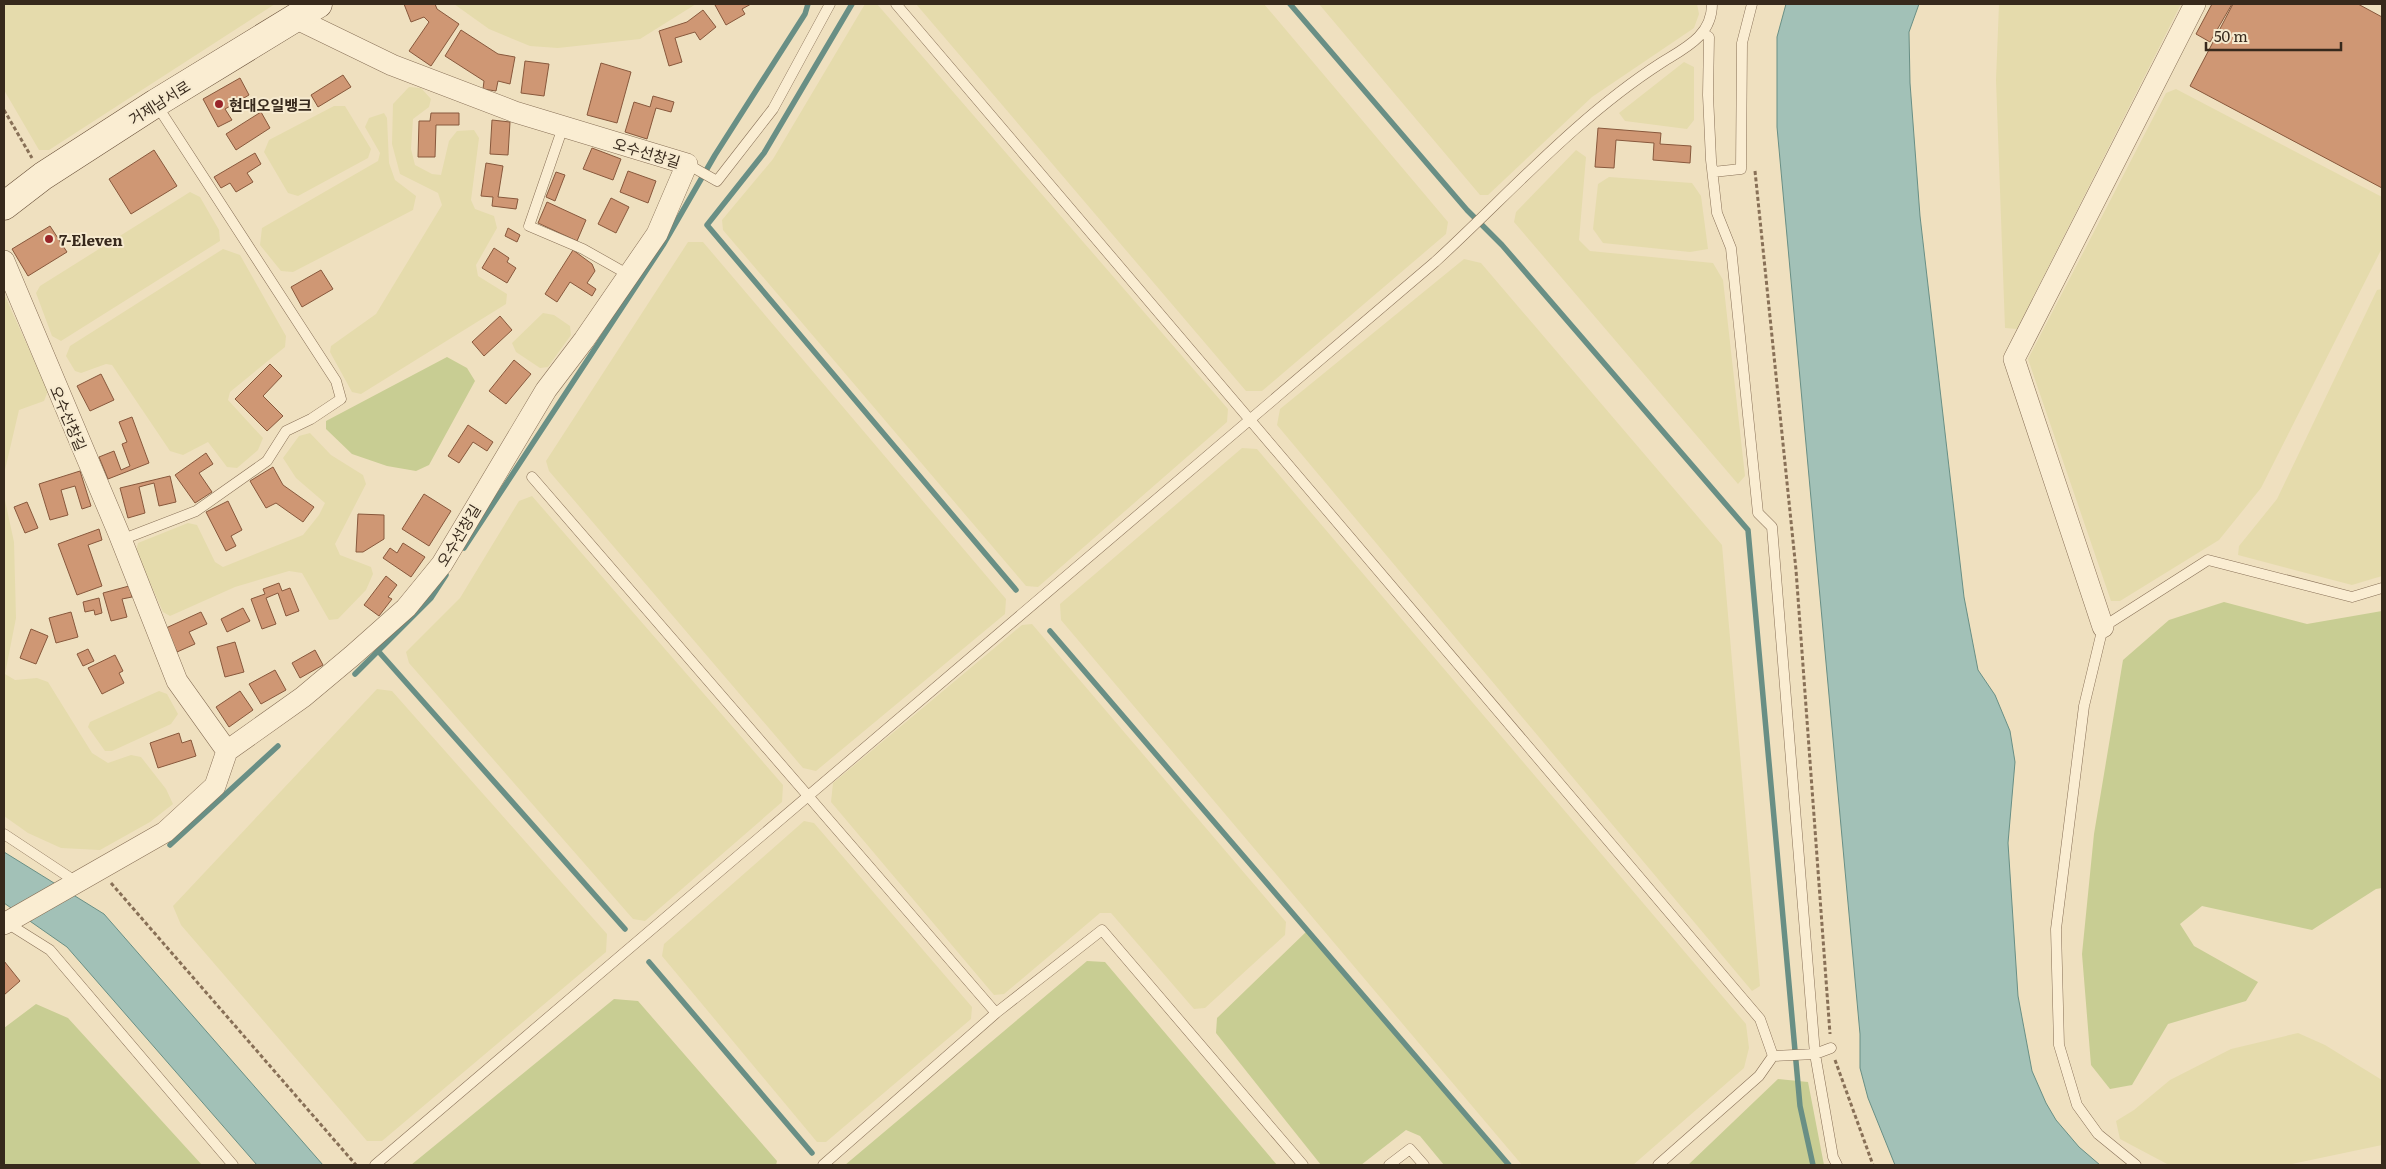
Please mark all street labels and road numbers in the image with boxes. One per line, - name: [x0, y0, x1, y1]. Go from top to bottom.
- street label: 거제남서로: [124, 74, 194, 130]
- street label: 오수선창길: [611, 131, 683, 173]
- street label: 오수선창길: [45, 382, 93, 454]
- street label: 오수선창길: [430, 499, 486, 571]

